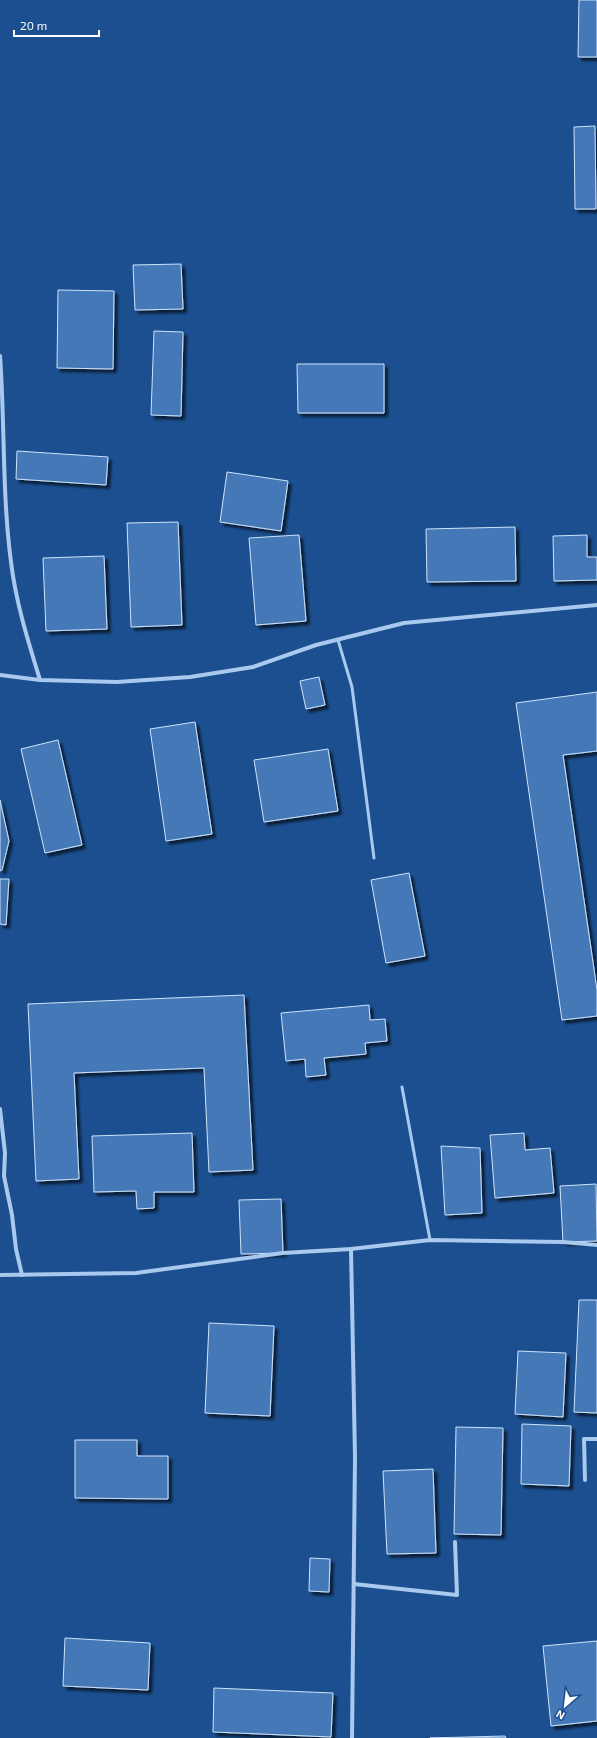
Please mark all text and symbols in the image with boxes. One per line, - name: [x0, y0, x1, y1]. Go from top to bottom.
- scale bar: [14, 12, 99, 38]
- text: 20 m: [20, 18, 47, 32]
- north arrow: [545, 1686, 585, 1726]
- text: N: [553, 1708, 567, 1723]

